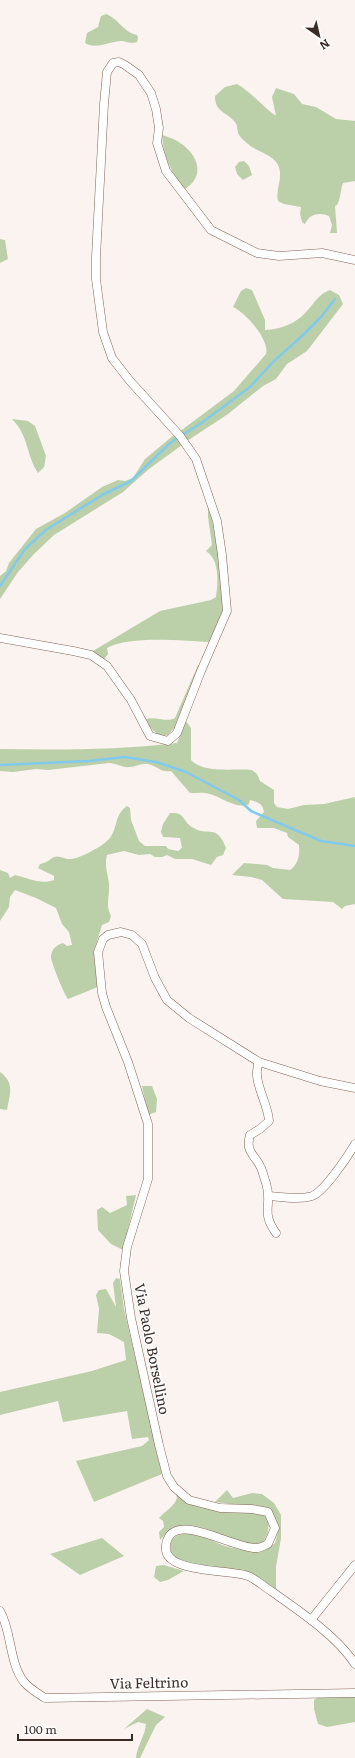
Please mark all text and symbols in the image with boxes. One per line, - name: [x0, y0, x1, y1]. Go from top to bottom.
- north arrow: [299, 16, 339, 56]
- text: N: [317, 36, 333, 54]
- street label: Via Paolo Borsellino: [130, 1281, 176, 1416]
- street label: Via Feltrino: [109, 1671, 189, 1693]
- scale bar: [18, 1716, 132, 1742]
- text: 100 m: [24, 1720, 57, 1738]

